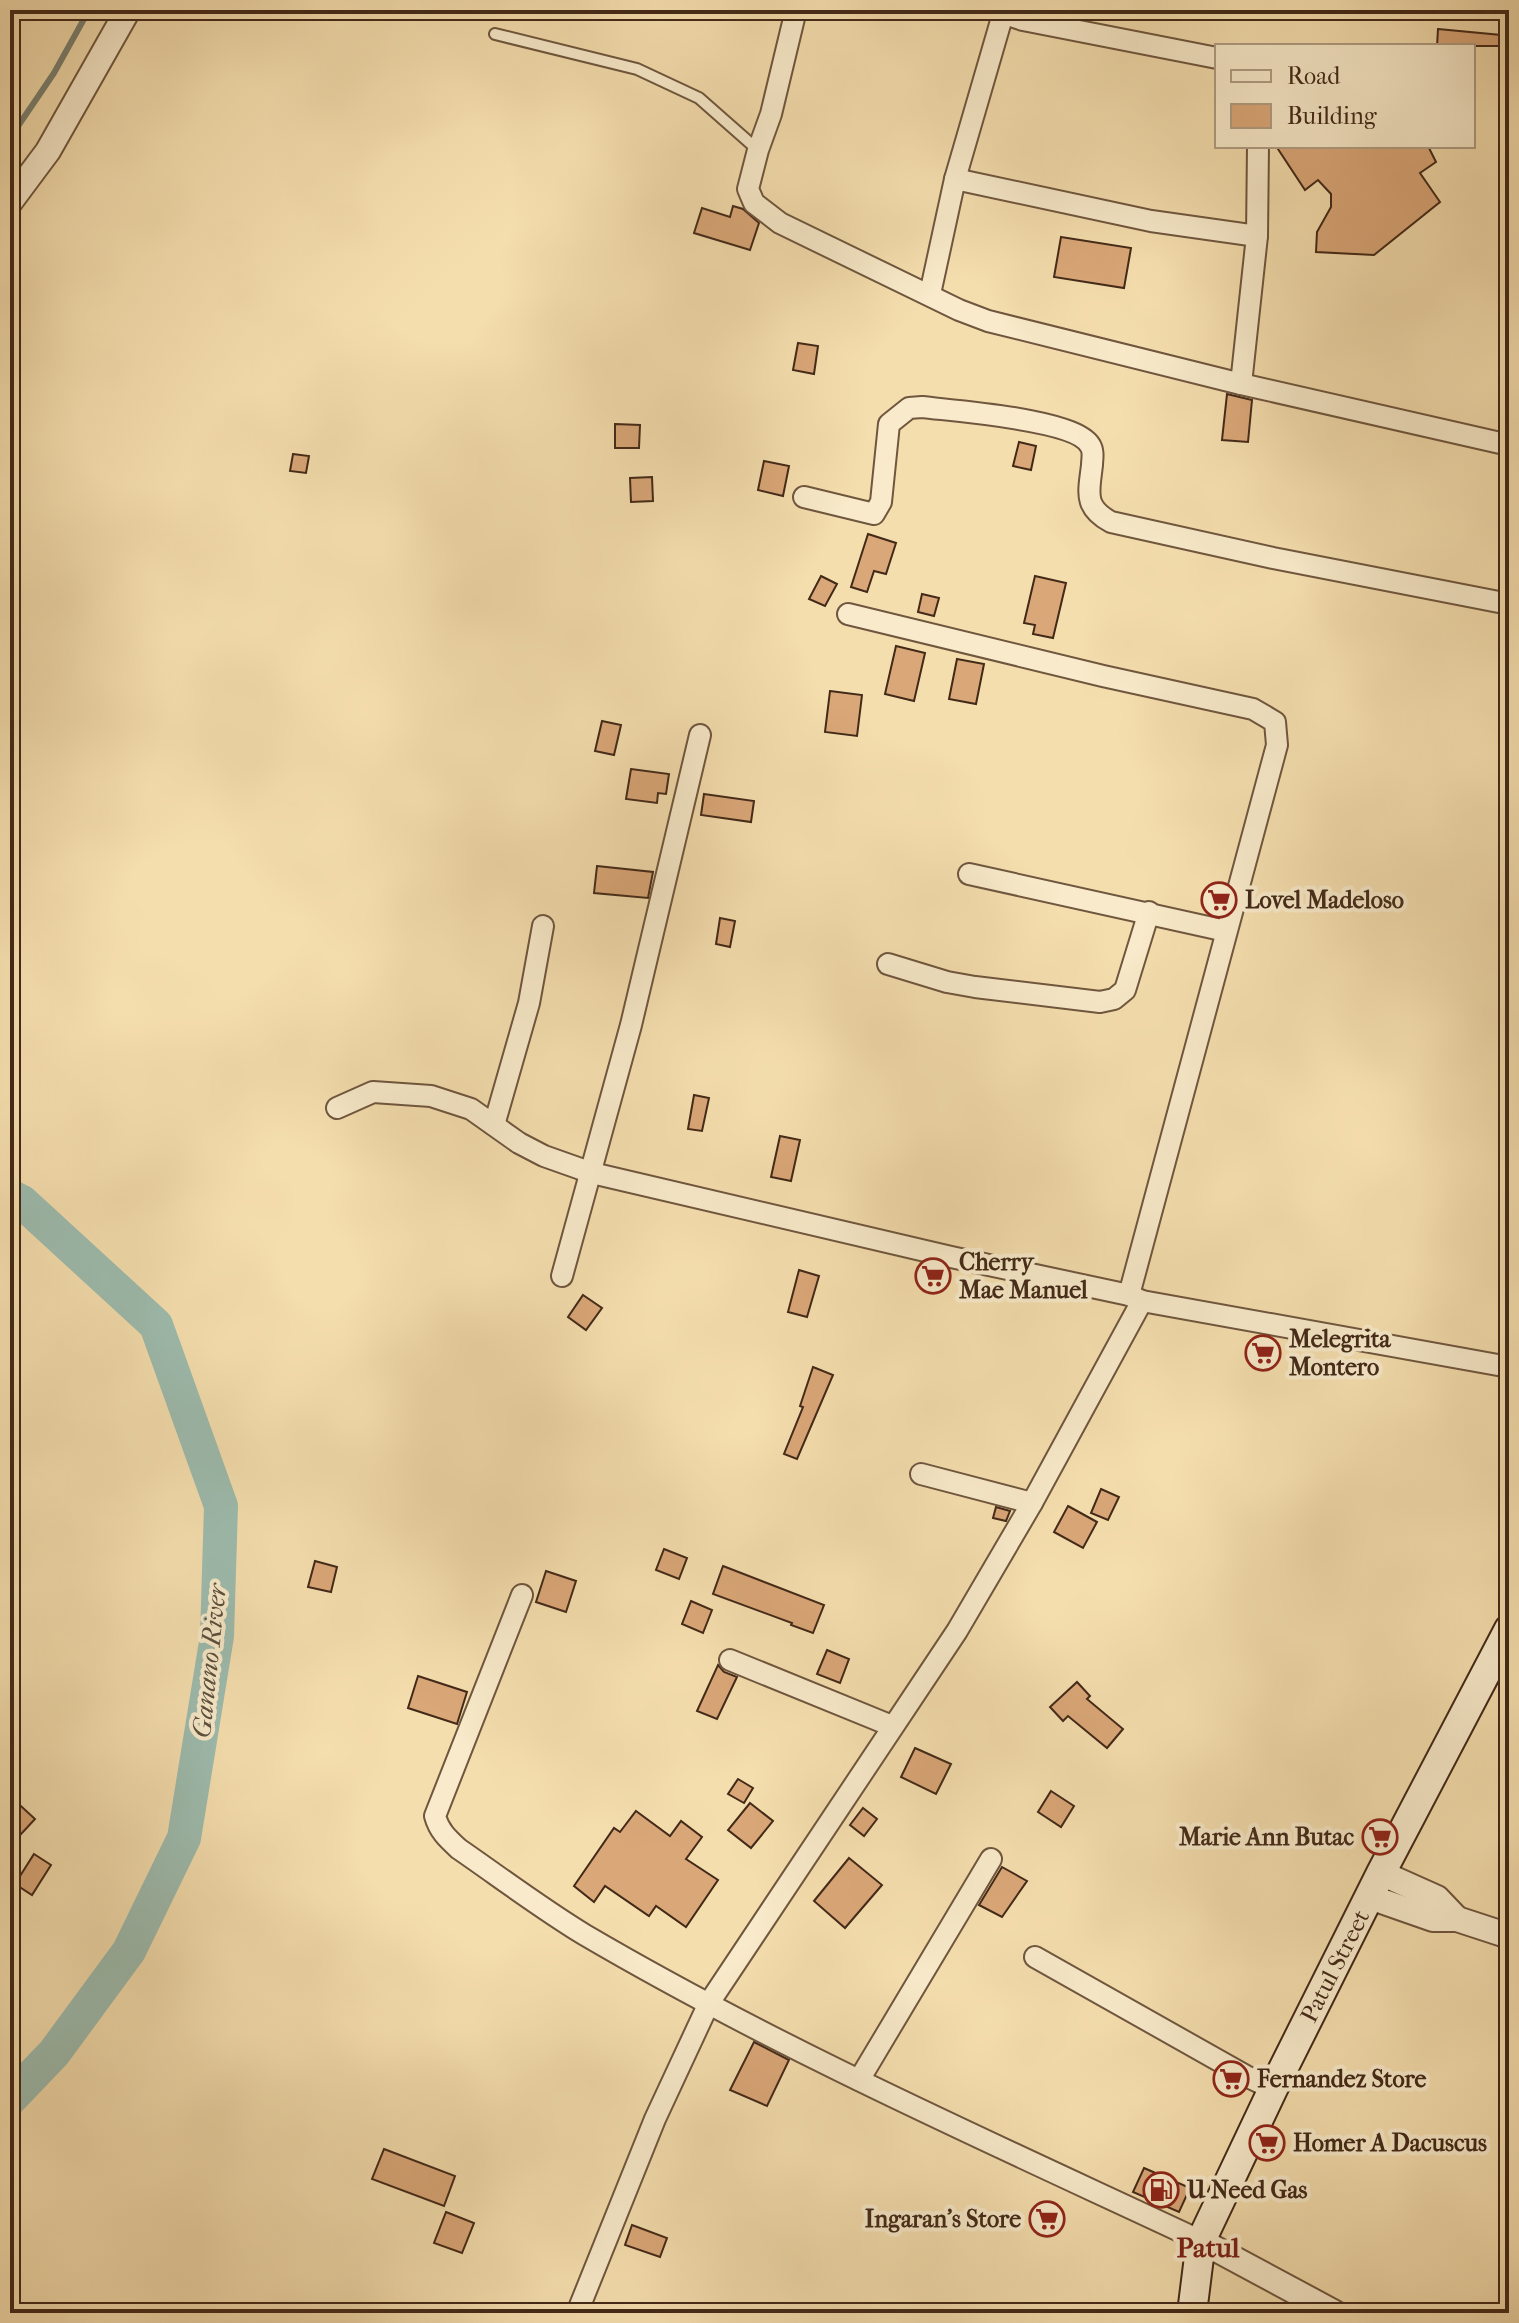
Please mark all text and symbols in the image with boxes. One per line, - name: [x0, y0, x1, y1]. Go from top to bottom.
- legend: [1215, 44, 1475, 148]
- text: Road: [1287, 62, 1341, 90]
- text: Building: [1287, 102, 1378, 130]
- supermarket icon: Lovel Madeloso: [1200, 881, 1238, 919]
- place label: Lovel Madeloso: [1245, 886, 1404, 914]
- place label: Cherry Mae Manuel: [959, 1248, 1088, 1304]
- supermarket icon: Cherry Mae Manuel: [914, 1257, 952, 1295]
- place label: Melegrita Montero: [1289, 1325, 1391, 1381]
- supermarket icon: Melegrita Montero: [1244, 1334, 1282, 1372]
- water label: Ganano River: [186, 1580, 233, 1740]
- supermarket icon: Marie Ann Butac: [1361, 1818, 1399, 1856]
- place label: Marie Ann Butac: [1179, 1823, 1354, 1851]
- street label: Patul Street: [1295, 1905, 1376, 2027]
- supermarket icon: Fernandez Store: [1212, 2060, 1250, 2098]
- place label: Fernandez Store: [1256, 2065, 1426, 2093]
- supermarket icon: Homer A Dacuscus: [1248, 2124, 1286, 2162]
- place label: Homer A Dacuscus: [1293, 2129, 1487, 2157]
- fuel station icon: U Need Gas: [1142, 2171, 1180, 2209]
- place label: U Need Gas: [1186, 2176, 1308, 2204]
- supermarket icon: Ingaran's Store: [1028, 2200, 1066, 2238]
- place label: Ingaran's Store: [865, 2205, 1021, 2233]
- district label: Patul: [1176, 2231, 1240, 2264]

